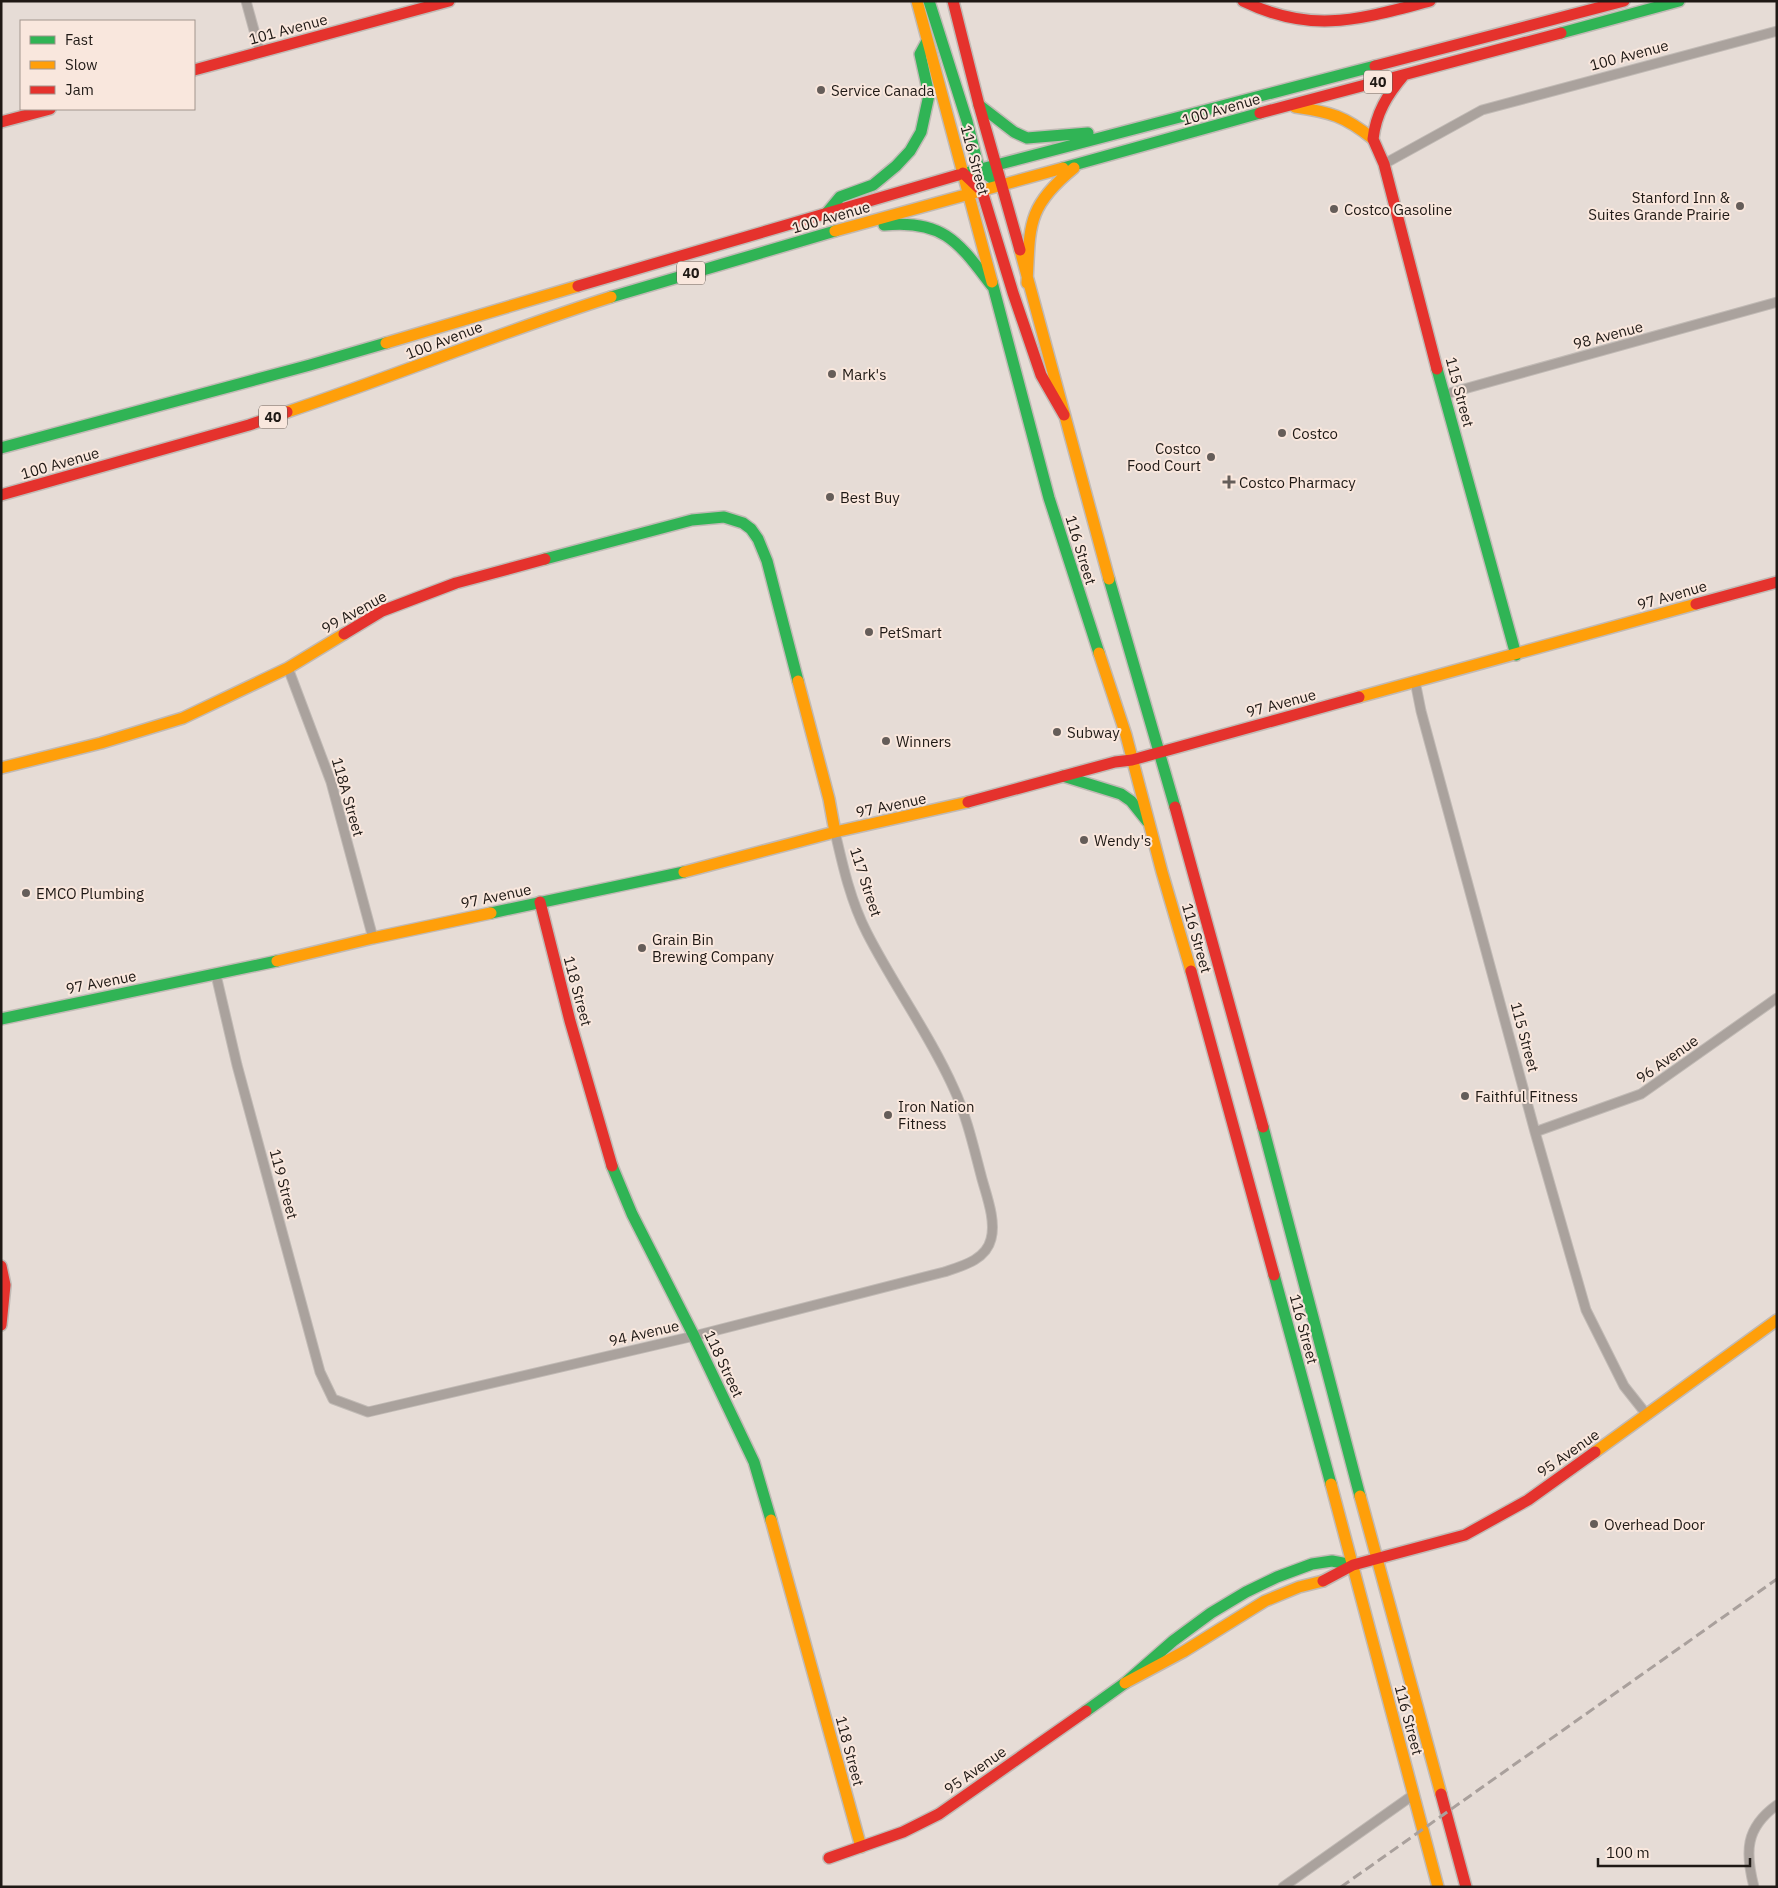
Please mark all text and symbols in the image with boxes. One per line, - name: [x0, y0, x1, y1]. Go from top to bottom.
- street label: 101 Avenue: [247, 9, 329, 49]
- legend: [20, 20, 195, 110]
- text: Fast: [65, 30, 93, 49]
- street label: 100 Avenue: [1588, 35, 1670, 75]
- text: Slow: [65, 55, 98, 74]
- road number: 40: [1364, 70, 1392, 94]
- text: Jam: [65, 80, 94, 99]
- place label: Service Canada: [831, 81, 935, 100]
- marker: Service Canada: [815, 84, 827, 96]
- street label: 100 Avenue: [1180, 89, 1262, 129]
- street label: 116 Street: [957, 123, 993, 197]
- place label: Stanford Inn & Suites Grande Prairie: [1588, 188, 1731, 224]
- street label: 100 Avenue: [790, 197, 872, 237]
- place label: Costco Gasoline: [1344, 200, 1452, 219]
- marker: Stanford Inn & Suites Grande Prairie: [1734, 200, 1746, 212]
- marker: Costco Gasoline: [1328, 203, 1340, 215]
- road number: 40: [677, 262, 705, 284]
- street label: 100 Avenue: [403, 317, 485, 363]
- street label: 98 Avenue: [1571, 317, 1645, 353]
- street label: 115 Street: [1442, 355, 1478, 429]
- place label: Mark's: [842, 365, 887, 384]
- marker: Mark's: [826, 368, 838, 380]
- road number: 40: [259, 406, 287, 428]
- place label: Costco: [1292, 424, 1338, 443]
- marker: Costco: [1276, 427, 1288, 439]
- place label: Costco Food Court: [1127, 439, 1201, 475]
- street label: 100 Avenue: [19, 443, 101, 483]
- marker: Costco Food Court: [1205, 451, 1217, 463]
- place label: Costco Pharmacy: [1239, 473, 1356, 492]
- marker: Costco Pharmacy: [1223, 476, 1235, 488]
- place label: Best Buy: [840, 488, 900, 507]
- marker: Best Buy: [824, 491, 836, 503]
- street label: 116 Street: [1061, 513, 1101, 587]
- street label: 97 Avenue: [1635, 576, 1709, 614]
- street label: 99 Avenue: [318, 586, 390, 638]
- place label: PetSmart: [879, 623, 942, 642]
- marker: PetSmart: [863, 626, 875, 638]
- street label: 97 Avenue: [1244, 685, 1318, 721]
- place label: Subway: [1067, 723, 1120, 742]
- marker: Subway: [1051, 726, 1063, 738]
- place label: Winners: [896, 732, 951, 751]
- marker: Winners: [880, 735, 892, 747]
- street label: 118A Street: [328, 755, 368, 839]
- street label: 97 Avenue: [854, 788, 928, 822]
- place label: Wendy's: [1094, 831, 1151, 850]
- marker: Wendy's: [1078, 834, 1090, 846]
- street label: 117 Street: [846, 845, 886, 919]
- street label: 97 Avenue: [459, 879, 533, 913]
- place label: EMCO Plumbing: [36, 884, 144, 903]
- marker: EMCO Plumbing: [20, 887, 32, 899]
- street label: 116 Street: [1178, 901, 1216, 975]
- place label: Grain Bin Brewing Company: [652, 930, 775, 966]
- marker: Grain Bin Brewing Company: [636, 942, 648, 954]
- street label: 118 Street: [560, 954, 596, 1028]
- street label: 97 Avenue: [64, 966, 138, 998]
- street label: 115 Street: [1507, 1000, 1543, 1074]
- street label: 96 Avenue: [1632, 1031, 1702, 1087]
- place label: Faithful Fitness: [1475, 1087, 1578, 1106]
- marker: Faithful Fitness: [1459, 1090, 1471, 1102]
- place label: Iron Nation Fitness: [898, 1097, 974, 1133]
- marker: Iron Nation Fitness: [882, 1109, 894, 1121]
- street label: 119 Street: [266, 1147, 302, 1221]
- street label: 116 Street: [1286, 1292, 1322, 1366]
- street label: 94 Avenue: [607, 1316, 681, 1350]
- street label: 118 Street: [700, 1327, 748, 1401]
- street label: 95 Avenue: [1533, 1425, 1603, 1481]
- place label: Overhead Door: [1604, 1515, 1705, 1534]
- marker: Overhead Door: [1588, 1518, 1600, 1530]
- street label: 116 Street: [1391, 1683, 1427, 1757]
- street label: 118 Street: [832, 1714, 868, 1788]
- street label: 95 Avenue: [940, 1742, 1010, 1798]
- scale bar: [1598, 1836, 1750, 1868]
- text: 100 m: [1606, 1843, 1650, 1862]

